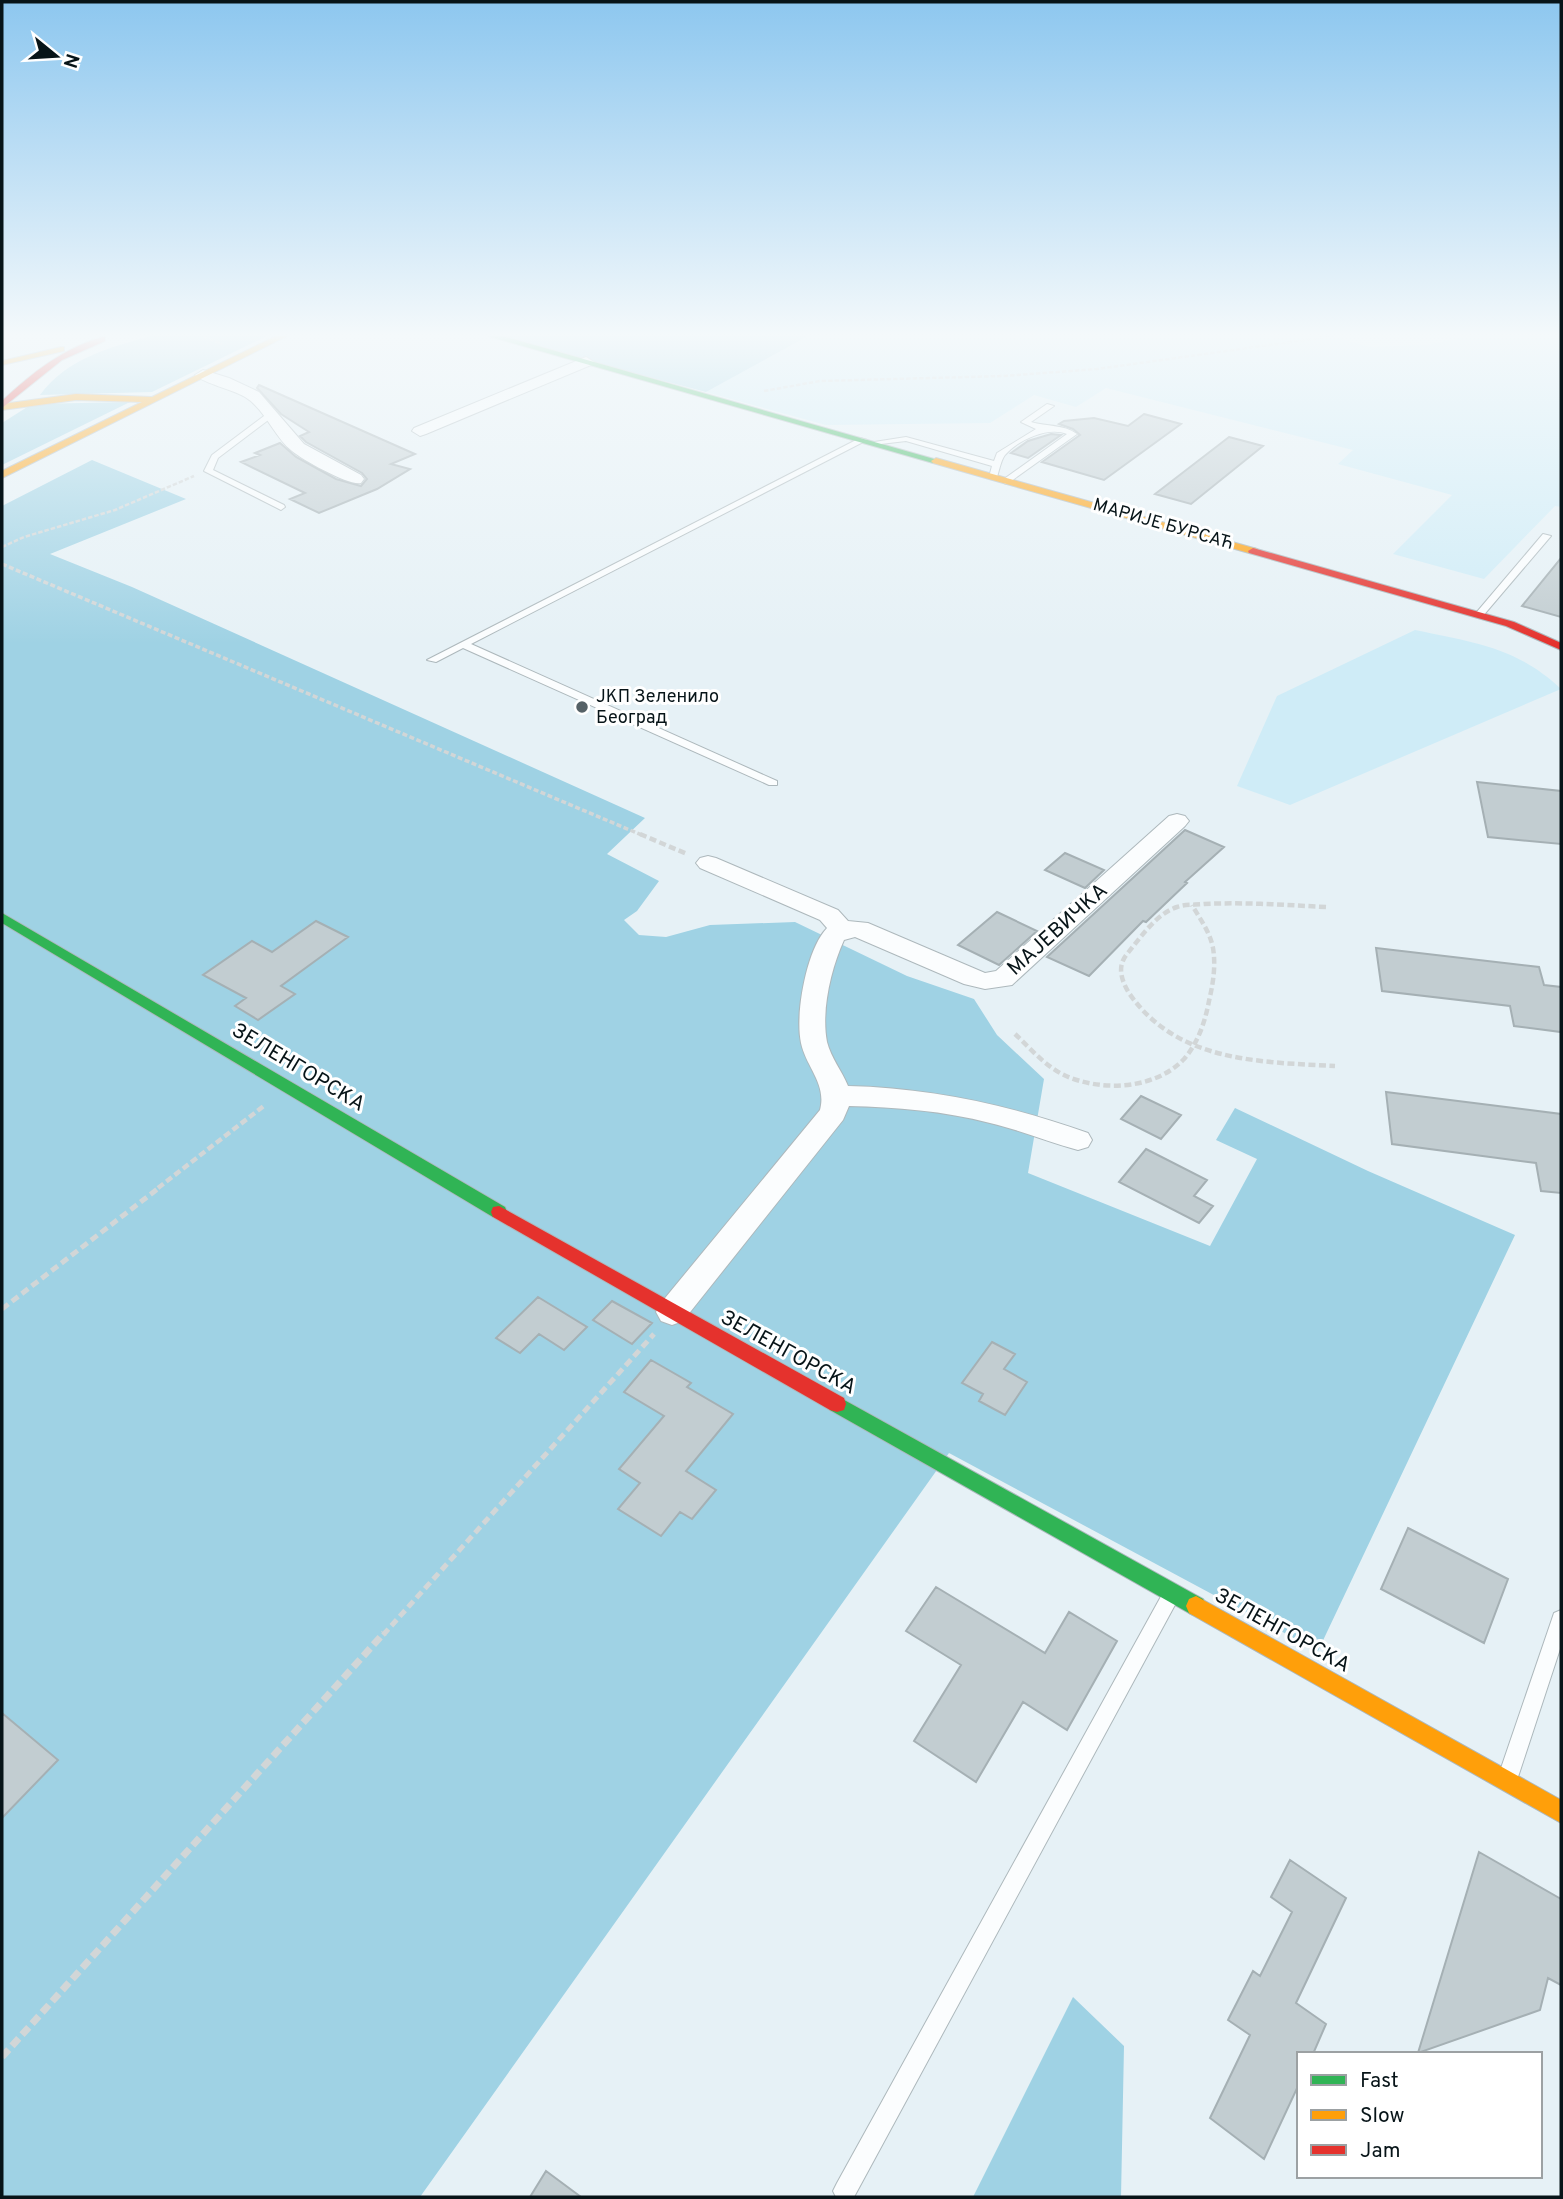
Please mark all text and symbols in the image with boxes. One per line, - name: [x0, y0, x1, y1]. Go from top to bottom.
- north arrow: [21, 21, 91, 91]
- text: N: [57, 50, 84, 71]
- street label: МАРИЈЕ БУРСАЋ: [1090, 494, 1236, 556]
- place label: ЈКП Зеленило Београд: [596, 686, 719, 730]
- marker: ЈКП Зеленило Београд: [574, 699, 590, 715]
- street label: МАЈЕВИЧКА: [1002, 878, 1114, 982]
- street label: ЗЕЛЕНГОРСКА: [226, 1018, 370, 1118]
- street label: ЗЕЛЕНГОРСКА: [715, 1305, 861, 1401]
- street label: ЗЕЛЕНГОРСКА: [1209, 1583, 1355, 1679]
- legend: [1297, 2052, 1542, 2178]
- text: Fast: [1360, 2068, 1399, 2095]
- text: Slow: [1360, 2103, 1405, 2130]
- text: Jam: [1360, 2138, 1401, 2165]

